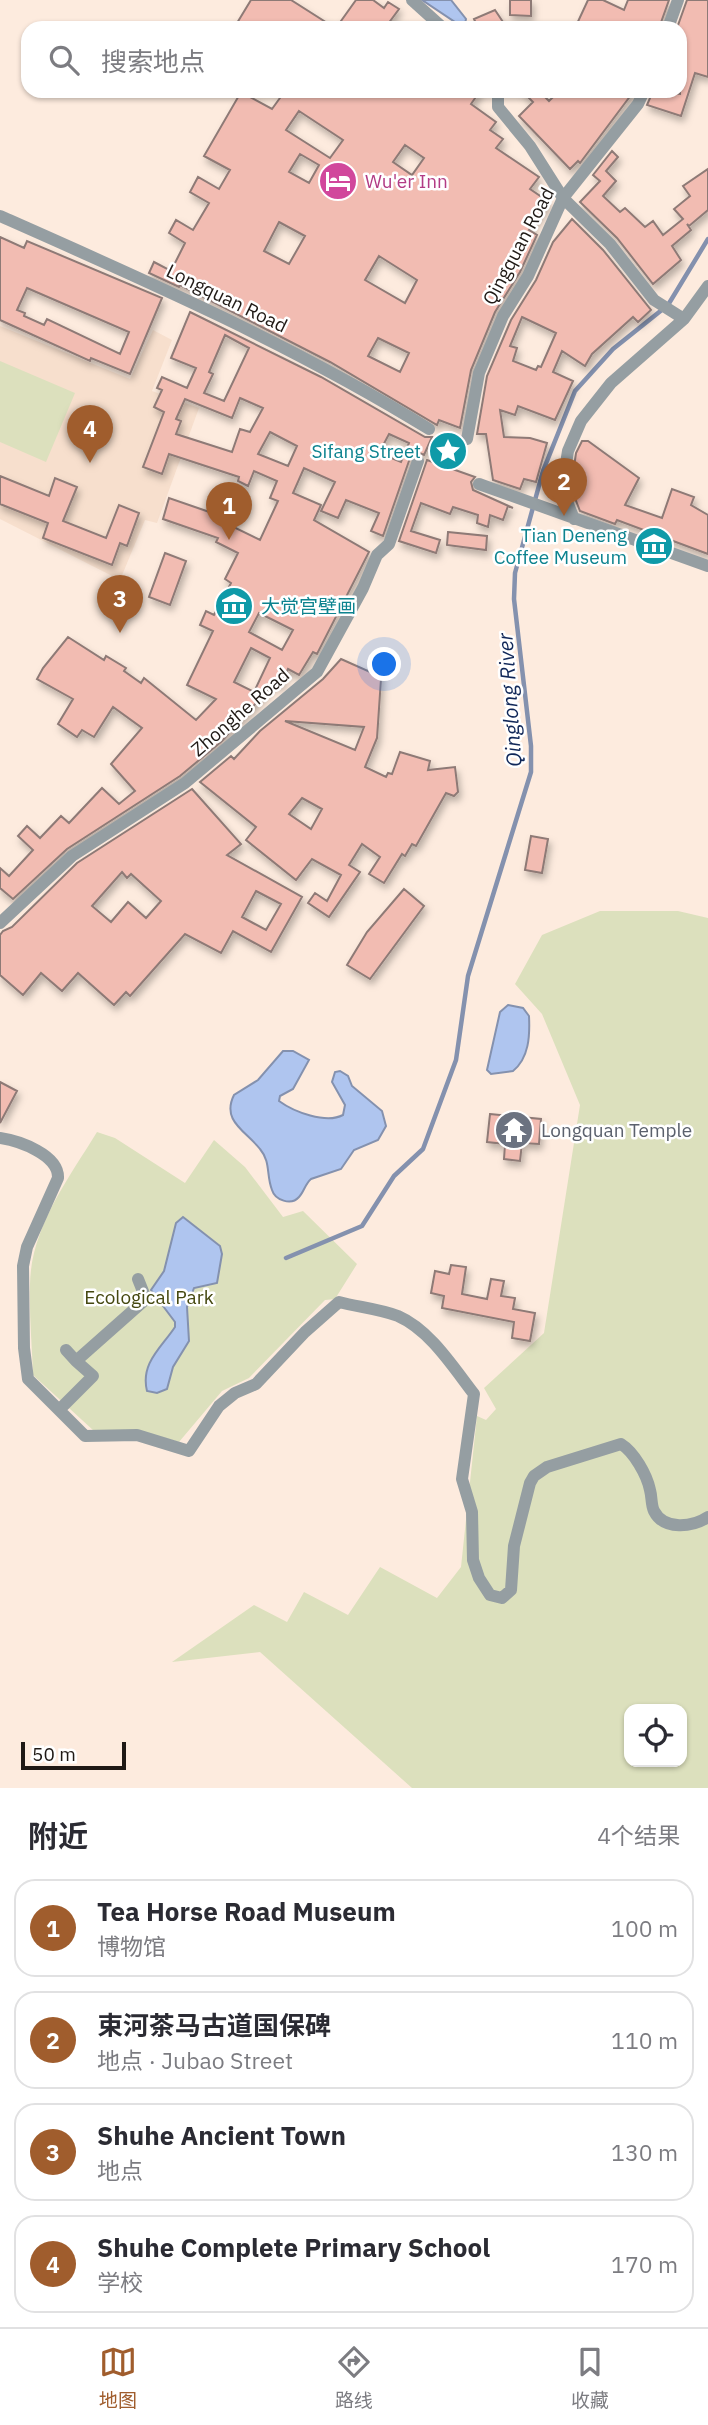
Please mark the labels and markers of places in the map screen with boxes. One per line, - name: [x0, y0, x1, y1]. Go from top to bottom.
- hotel icon: Wu'er Inn: [317, 160, 359, 202]
- place label: Wu'er Inn: [365, 169, 448, 193]
- pin: 4: [67, 405, 113, 463]
- place icon: Sifang Street: [427, 430, 469, 472]
- place label: Sifang Street: [311, 439, 421, 463]
- pin: 2: [541, 458, 587, 516]
- pin: 1: [206, 482, 252, 540]
- place label: Tian Deneng Coffee Museum: [494, 523, 627, 569]
- museum icon: Tian Deneng Coffee Museum: [633, 525, 675, 567]
- pin: 3: [97, 575, 143, 633]
- museum icon: 大觉宫壁画: [213, 585, 255, 627]
- place label: 大觉宫壁画: [261, 594, 356, 618]
- temple icon: Longquan Temple: [493, 1109, 535, 1151]
- place label: Longquan Temple: [541, 1118, 692, 1142]

